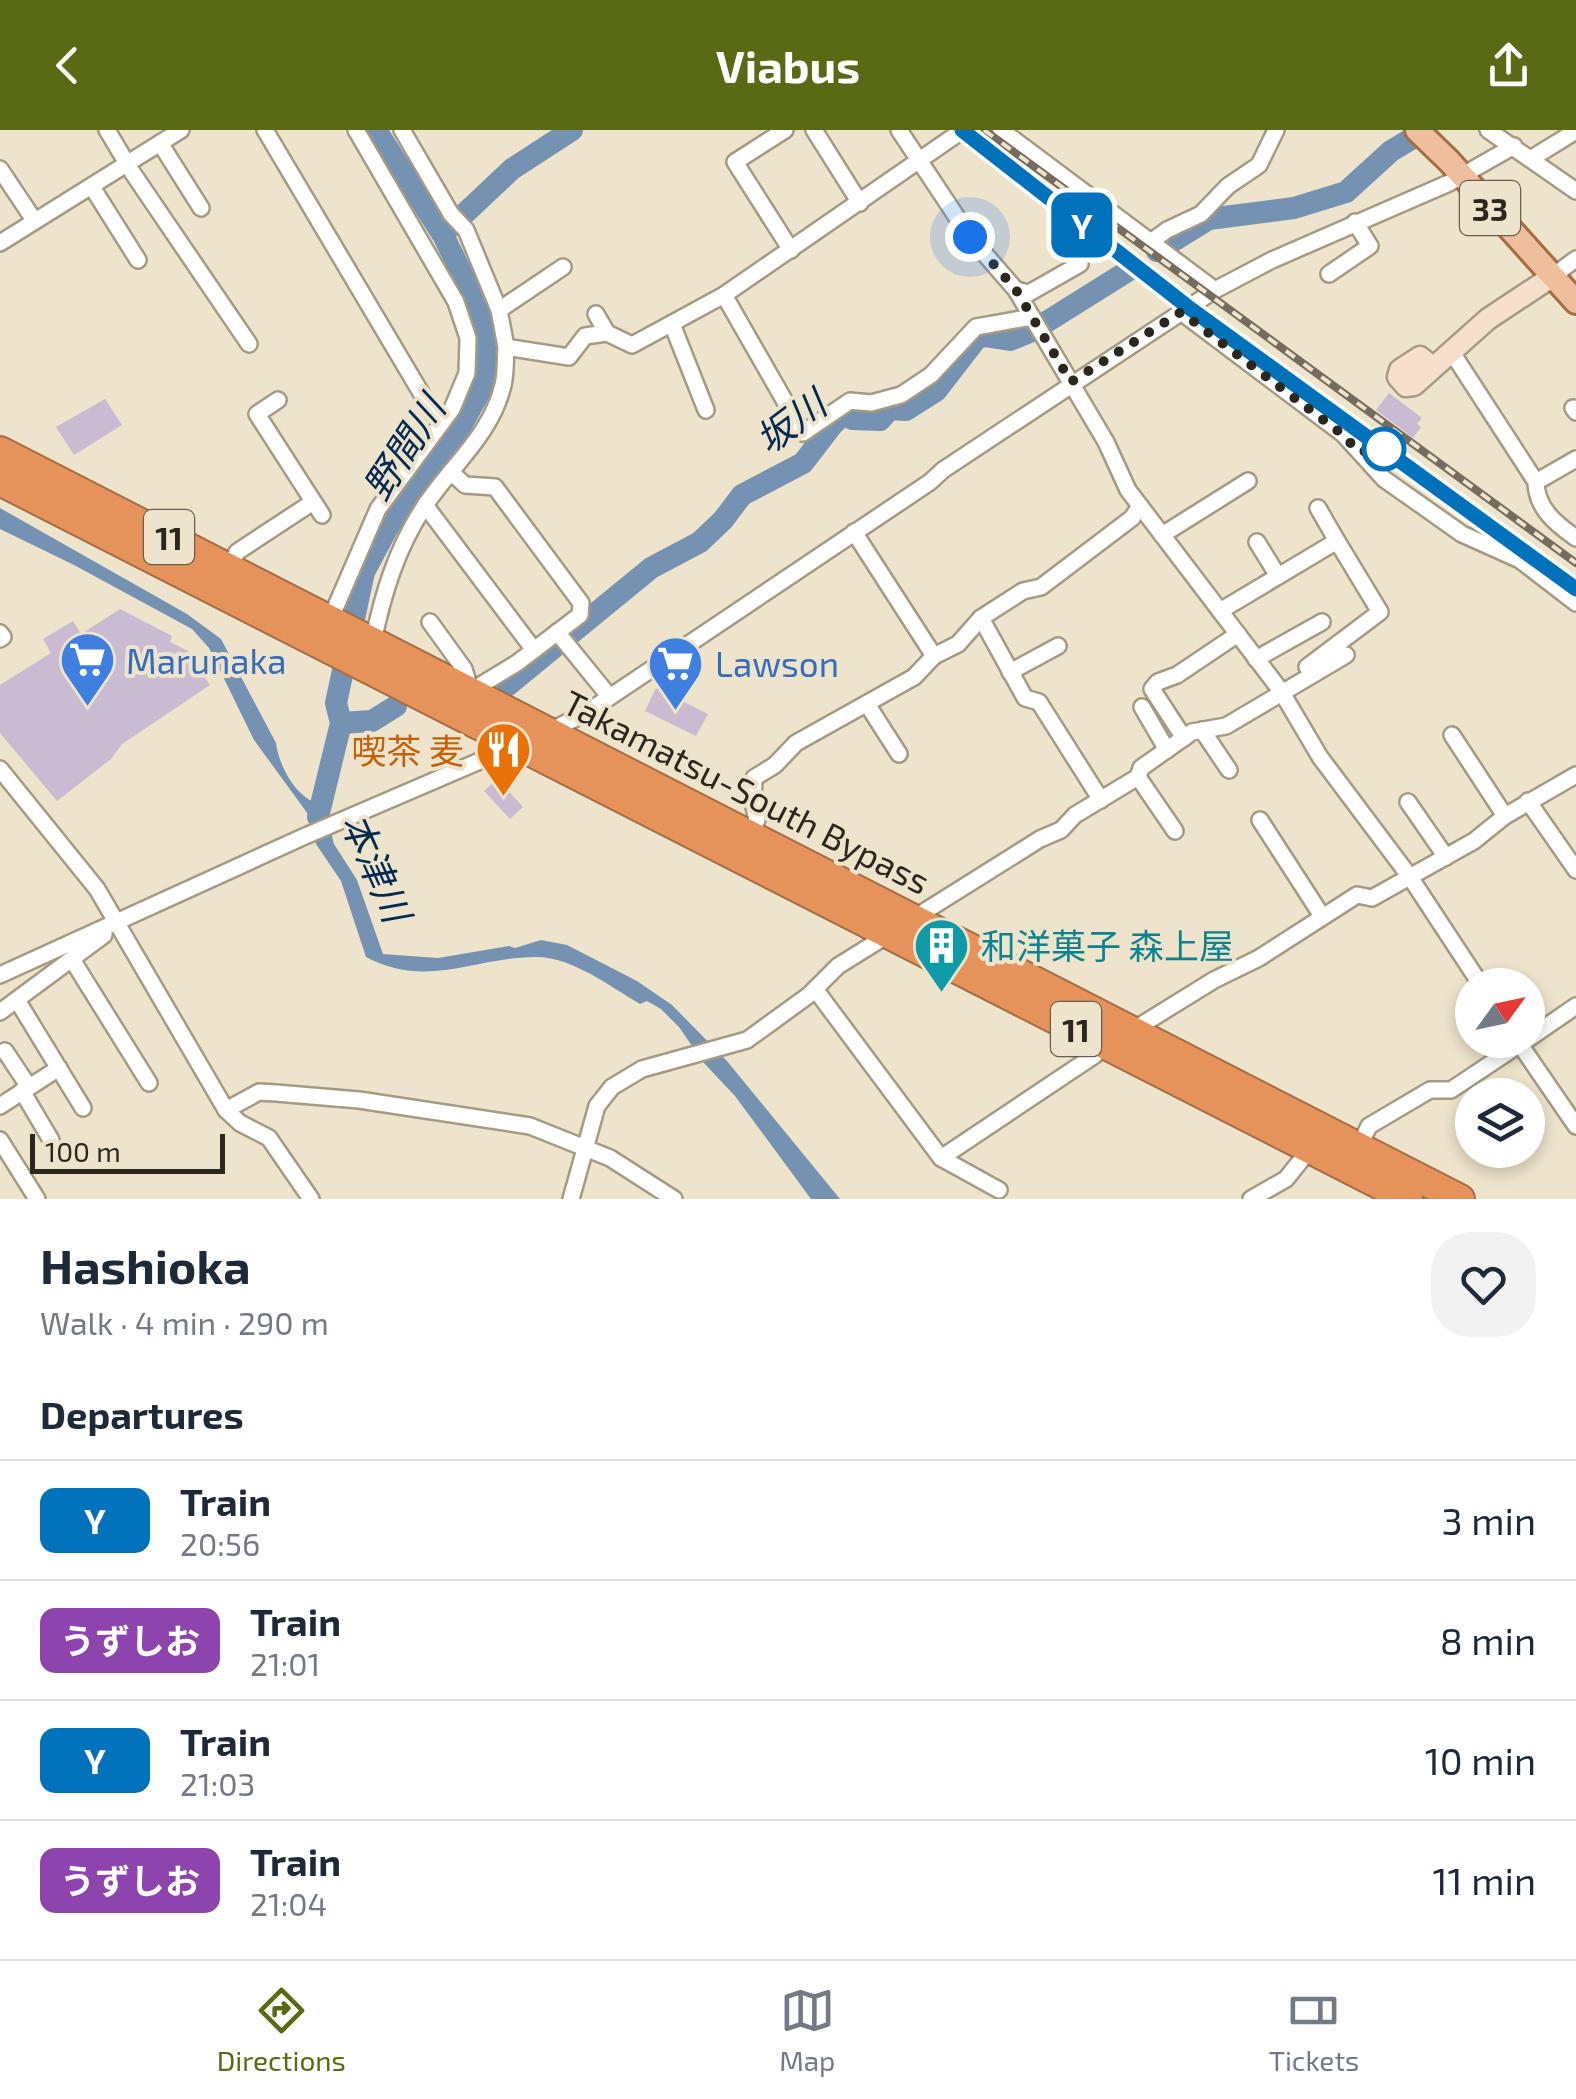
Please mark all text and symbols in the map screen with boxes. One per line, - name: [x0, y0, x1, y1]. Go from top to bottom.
- icon: back: [40, 38, 95, 93]
- text: Viabus: [716, 38, 860, 92]
- icon: share: [1481, 38, 1536, 93]
- road number: 33: [1460, 181, 1520, 235]
- line badge: Y: [1050, 192, 1114, 258]
- text: Y: [1071, 204, 1093, 246]
- your location: [945, 212, 995, 262]
- water label: 坂川: [746, 377, 837, 462]
- water label: 野間川: [353, 383, 456, 507]
- unlabelled marker: [1363, 428, 1405, 470]
- road number: 11: [144, 510, 194, 564]
- supermarket icon: Marunaka: [57, 630, 117, 709]
- supermarket icon: Lawson: [646, 633, 706, 712]
- place label: Marunaka: [126, 639, 286, 681]
- place label: Lawson: [715, 642, 839, 684]
- street label: Takamatsu-South Bypass: [557, 680, 937, 902]
- restaurant icon: 喫茶 麦: [473, 720, 533, 799]
- place label: 喫茶 麦: [351, 729, 464, 771]
- water label: 本津川: [333, 806, 423, 932]
- building icon: 和洋菓子 森上屋: [912, 915, 972, 994]
- place label: 和洋菓子 森上屋: [981, 924, 1234, 966]
- north arrow: [1455, 968, 1545, 1058]
- map controls: [1455, 968, 1545, 1168]
- road number: 11: [1051, 1002, 1101, 1056]
- button: layers: [1455, 1078, 1545, 1168]
- scale bar: [30, 1129, 225, 1174]
- text: 100 m: [45, 1134, 121, 1168]
- button: heart: [1431, 1232, 1536, 1337]
- text: Hashioka: [40, 1236, 251, 1294]
- text: Walk · 4 min · 290 m: [40, 1303, 329, 1341]
- text: Departures: [40, 1391, 244, 1437]
- text: Train: [180, 1478, 271, 1524]
- text: 3 min: [1442, 1497, 1536, 1543]
- text: Y: [84, 1499, 106, 1541]
- text: 20:56: [180, 1524, 260, 1562]
- text: Train: [250, 1598, 341, 1644]
- text: 8 min: [1440, 1617, 1536, 1663]
- text: うずしお: [60, 1619, 200, 1661]
- text: 21:01: [250, 1644, 320, 1682]
- text: Train: [180, 1718, 271, 1764]
- text: 10 min: [1425, 1737, 1536, 1783]
- text: Y: [84, 1739, 106, 1781]
- text: 21:03: [180, 1764, 255, 1802]
- text: Train: [250, 1838, 341, 1884]
- text: 11 min: [1432, 1857, 1536, 1903]
- text: うずしお: [60, 1859, 200, 1901]
- text: 21:04: [250, 1884, 327, 1922]
- tab: Directions: [217, 1983, 346, 2077]
- tab: Map: [779, 1983, 835, 2077]
- tab: Tickets: [1269, 1983, 1359, 2077]

